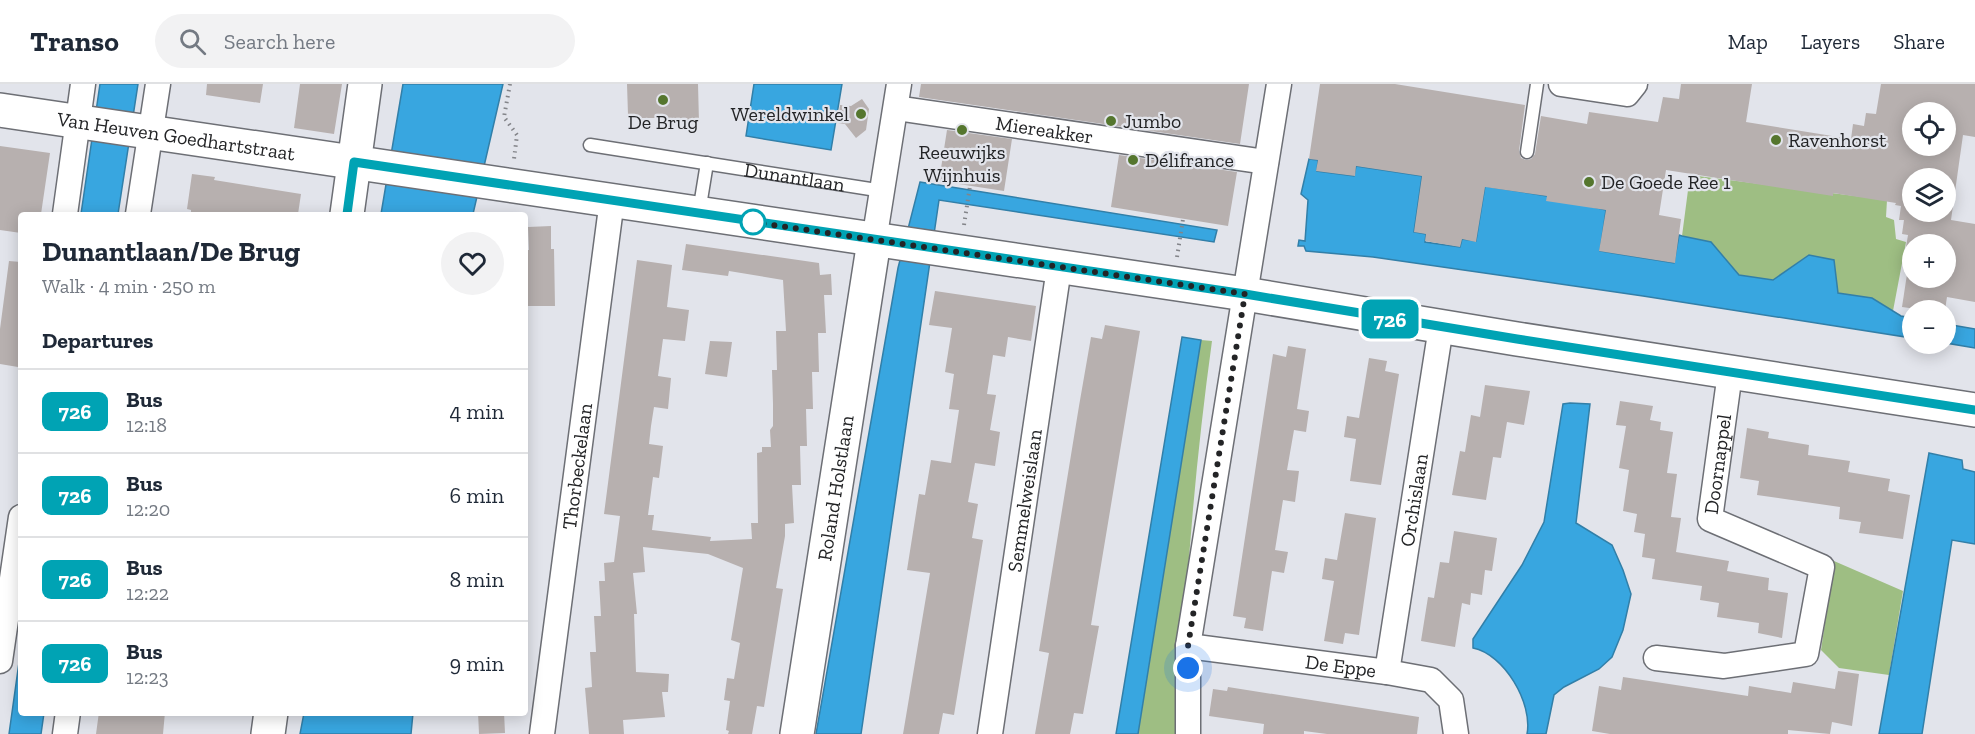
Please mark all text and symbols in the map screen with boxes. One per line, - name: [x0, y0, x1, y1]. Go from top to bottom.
- search box: [155, 14, 575, 68]
- text: Transo: [30, 25, 119, 58]
- icon: search: [176, 25, 209, 58]
- text: Search here: [224, 28, 335, 55]
- text: Map: [1728, 29, 1768, 54]
- text: Layers: [1801, 29, 1860, 54]
- text: Share: [1893, 29, 1945, 54]
- marker: De Brug: [656, 93, 670, 107]
- place label: Wereldwinkel: [731, 102, 849, 126]
- map controls: [1902, 102, 1956, 354]
- button: locate: [1902, 102, 1956, 156]
- street label: Van Heuven Goedhartstraat: [55, 106, 297, 166]
- marker: Wereldwinkel: [854, 107, 868, 121]
- place label: Jumbo: [1123, 109, 1181, 133]
- place label: De Brug: [628, 110, 698, 134]
- street label: Miereakker: [994, 111, 1095, 149]
- marker: Jumbo: [1104, 114, 1118, 128]
- marker: Reeuwijks Wijnhuis: [955, 123, 969, 137]
- place label: Ravenhorst: [1788, 128, 1887, 152]
- marker: Ravenhorst: [1769, 133, 1783, 147]
- place label: Reeuwijks Wijnhuis: [919, 140, 1006, 187]
- place label: Délifrance: [1145, 148, 1234, 172]
- marker: Délifrance: [1126, 153, 1140, 167]
- street label: Dunantlaan: [742, 157, 847, 197]
- button: layers: [1902, 168, 1956, 222]
- place label: De Goede Ree 1: [1601, 170, 1731, 194]
- marker: De Goede Ree 1: [1582, 175, 1596, 189]
- unlabelled marker: [740, 209, 766, 235]
- button: heart: [441, 232, 504, 295]
- button: +: [1902, 234, 1956, 288]
- text: Dunantlaan/De Brug: [42, 235, 300, 268]
- text: Walk · 4 min · 250 m: [42, 274, 216, 298]
- line badge: 726: [1356, 300, 1424, 338]
- button: −: [1902, 300, 1956, 354]
- text: 726: [1374, 307, 1406, 332]
- text: Departures: [42, 327, 153, 354]
- text: Bus: [126, 386, 163, 413]
- text: 4 min: [449, 398, 504, 425]
- text: 726: [59, 399, 91, 424]
- street label: Thorbeckelaan: [557, 401, 597, 531]
- text: 12:18: [126, 413, 167, 437]
- street label: Roland Holstlaan: [812, 413, 859, 562]
- street label: Doornappel: [1699, 413, 1736, 516]
- street label: Semmelweislaan: [1002, 427, 1047, 574]
- street label: Orchislaan: [1395, 451, 1433, 548]
- text: Bus: [126, 470, 163, 497]
- text: 6 min: [450, 482, 504, 509]
- text: 726: [59, 483, 91, 508]
- text: 12:20: [126, 497, 170, 521]
- text: Bus: [126, 554, 163, 581]
- text: 8 min: [449, 566, 504, 593]
- text: 726: [59, 567, 91, 592]
- text: 12:22: [126, 581, 169, 605]
- text: Bus: [126, 638, 163, 665]
- street label: De Eppe: [1304, 649, 1378, 682]
- text: 9 min: [450, 650, 504, 677]
- text: 726: [59, 651, 91, 676]
- your location: [1173, 653, 1203, 683]
- text: 12:23: [126, 665, 169, 689]

